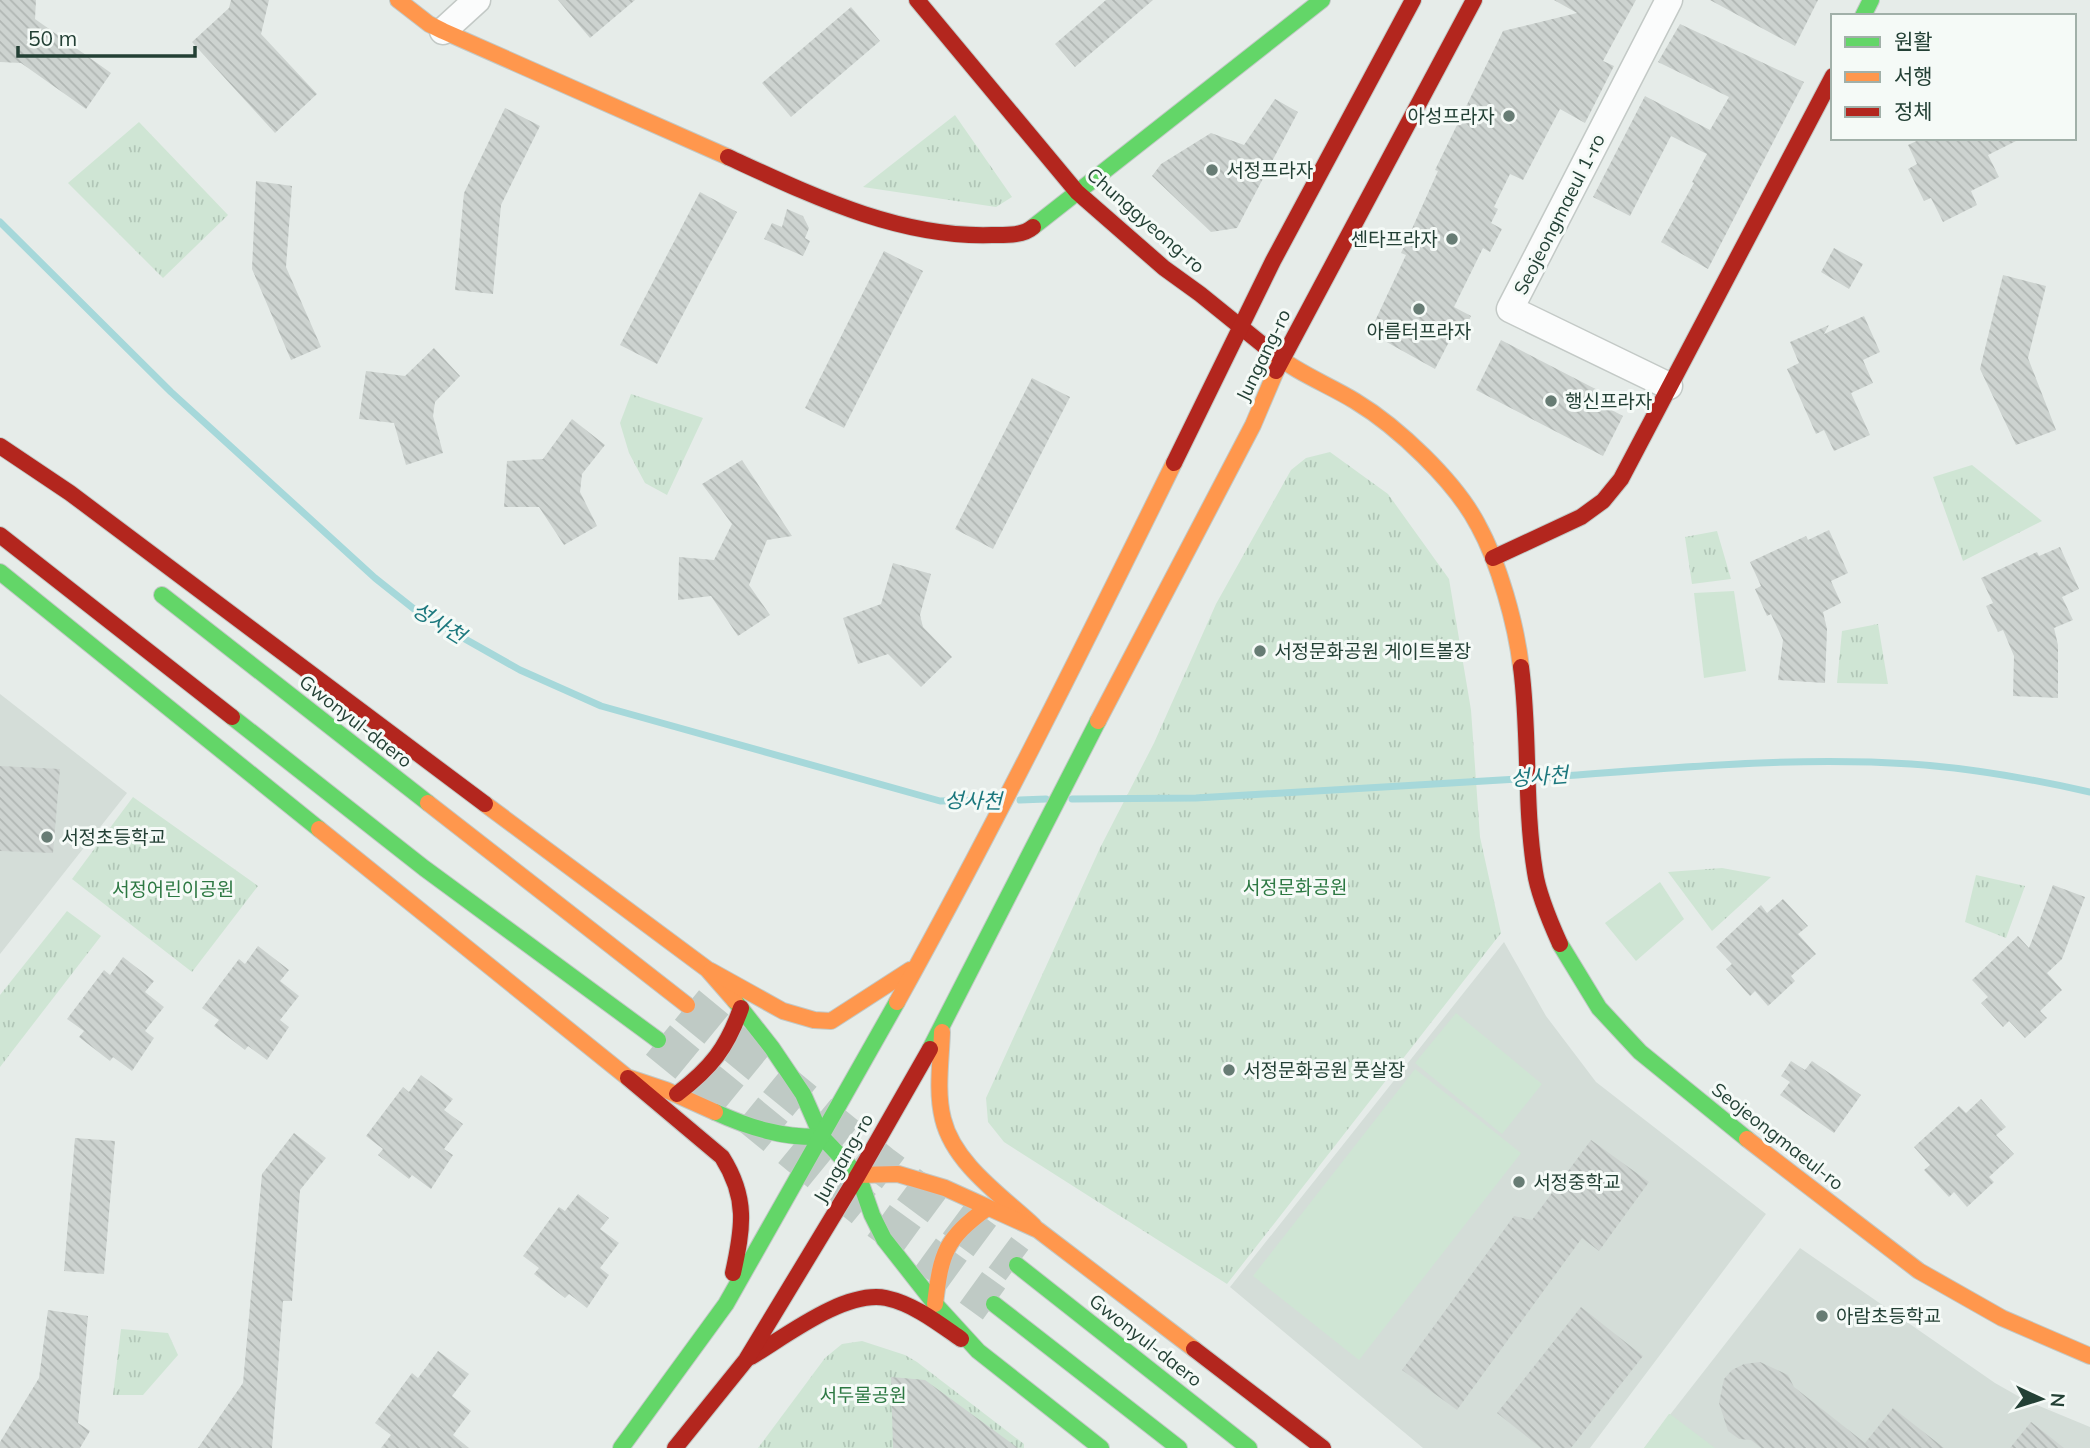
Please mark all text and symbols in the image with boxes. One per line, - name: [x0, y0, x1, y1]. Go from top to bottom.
- scale bar: [18, 14, 194, 58]
- legend: [1831, 14, 2076, 140]
- text: 50 m: [28, 25, 77, 51]
- text: 원활: [1894, 28, 1933, 54]
- text: 서행: [1894, 63, 1933, 89]
- text: 정체: [1894, 98, 1933, 124]
- place label: 아성프라자: [1408, 104, 1495, 128]
- marker: 아성프라자: [1501, 108, 1517, 124]
- street label: Seojeongmaeul 1-ro: [1508, 130, 1610, 298]
- place label: 서정프라자: [1226, 158, 1313, 182]
- street label: Chunggyeong-ro: [1082, 162, 1210, 278]
- marker: 서정프라자: [1204, 162, 1220, 178]
- place label: 센타프라자: [1351, 227, 1438, 251]
- marker: 센타프라자: [1444, 231, 1460, 247]
- marker: 아름터프라자: [1411, 301, 1427, 317]
- street label: Jungang-ro: [1230, 305, 1296, 405]
- place label: 아름터프라자: [1367, 319, 1471, 343]
- place label: 행신프라자: [1565, 389, 1652, 413]
- marker: 행신프라자: [1543, 393, 1559, 409]
- water label: 성사천: [408, 596, 473, 650]
- place label: 서정문화공원 게이트볼장: [1274, 639, 1471, 663]
- marker: 서정문화공원 게이트볼장: [1252, 643, 1268, 659]
- street label: Gwonyul-daero: [295, 669, 417, 773]
- water label: 성사천: [1509, 761, 1571, 791]
- water label: 성사천: [944, 786, 1005, 814]
- place label: 서정초등학교: [61, 825, 166, 849]
- marker: 서정초등학교: [39, 829, 55, 845]
- park label: 서정문화공원: [1243, 875, 1347, 899]
- park label: 서정어린이공원: [112, 877, 234, 901]
- place label: 서정문화공원 풋살장: [1243, 1058, 1405, 1082]
- marker: 서정문화공원 풋살장: [1221, 1062, 1237, 1078]
- street label: Seojeongmaeul-ro: [1707, 1077, 1849, 1195]
- street label: Jungang-ro: [808, 1109, 878, 1207]
- place label: 서정중학교: [1533, 1170, 1620, 1194]
- marker: 서정중학교: [1511, 1174, 1527, 1190]
- street label: Gwonyul-daero: [1085, 1288, 1207, 1392]
- place label: 아람초등학교: [1836, 1304, 1941, 1328]
- marker: 아람초등학교: [1814, 1308, 1830, 1324]
- north arrow: [2006, 1364, 2076, 1434]
- park label: 서두물공원: [819, 1383, 907, 1407]
- text: N: [2045, 1392, 2070, 1408]

